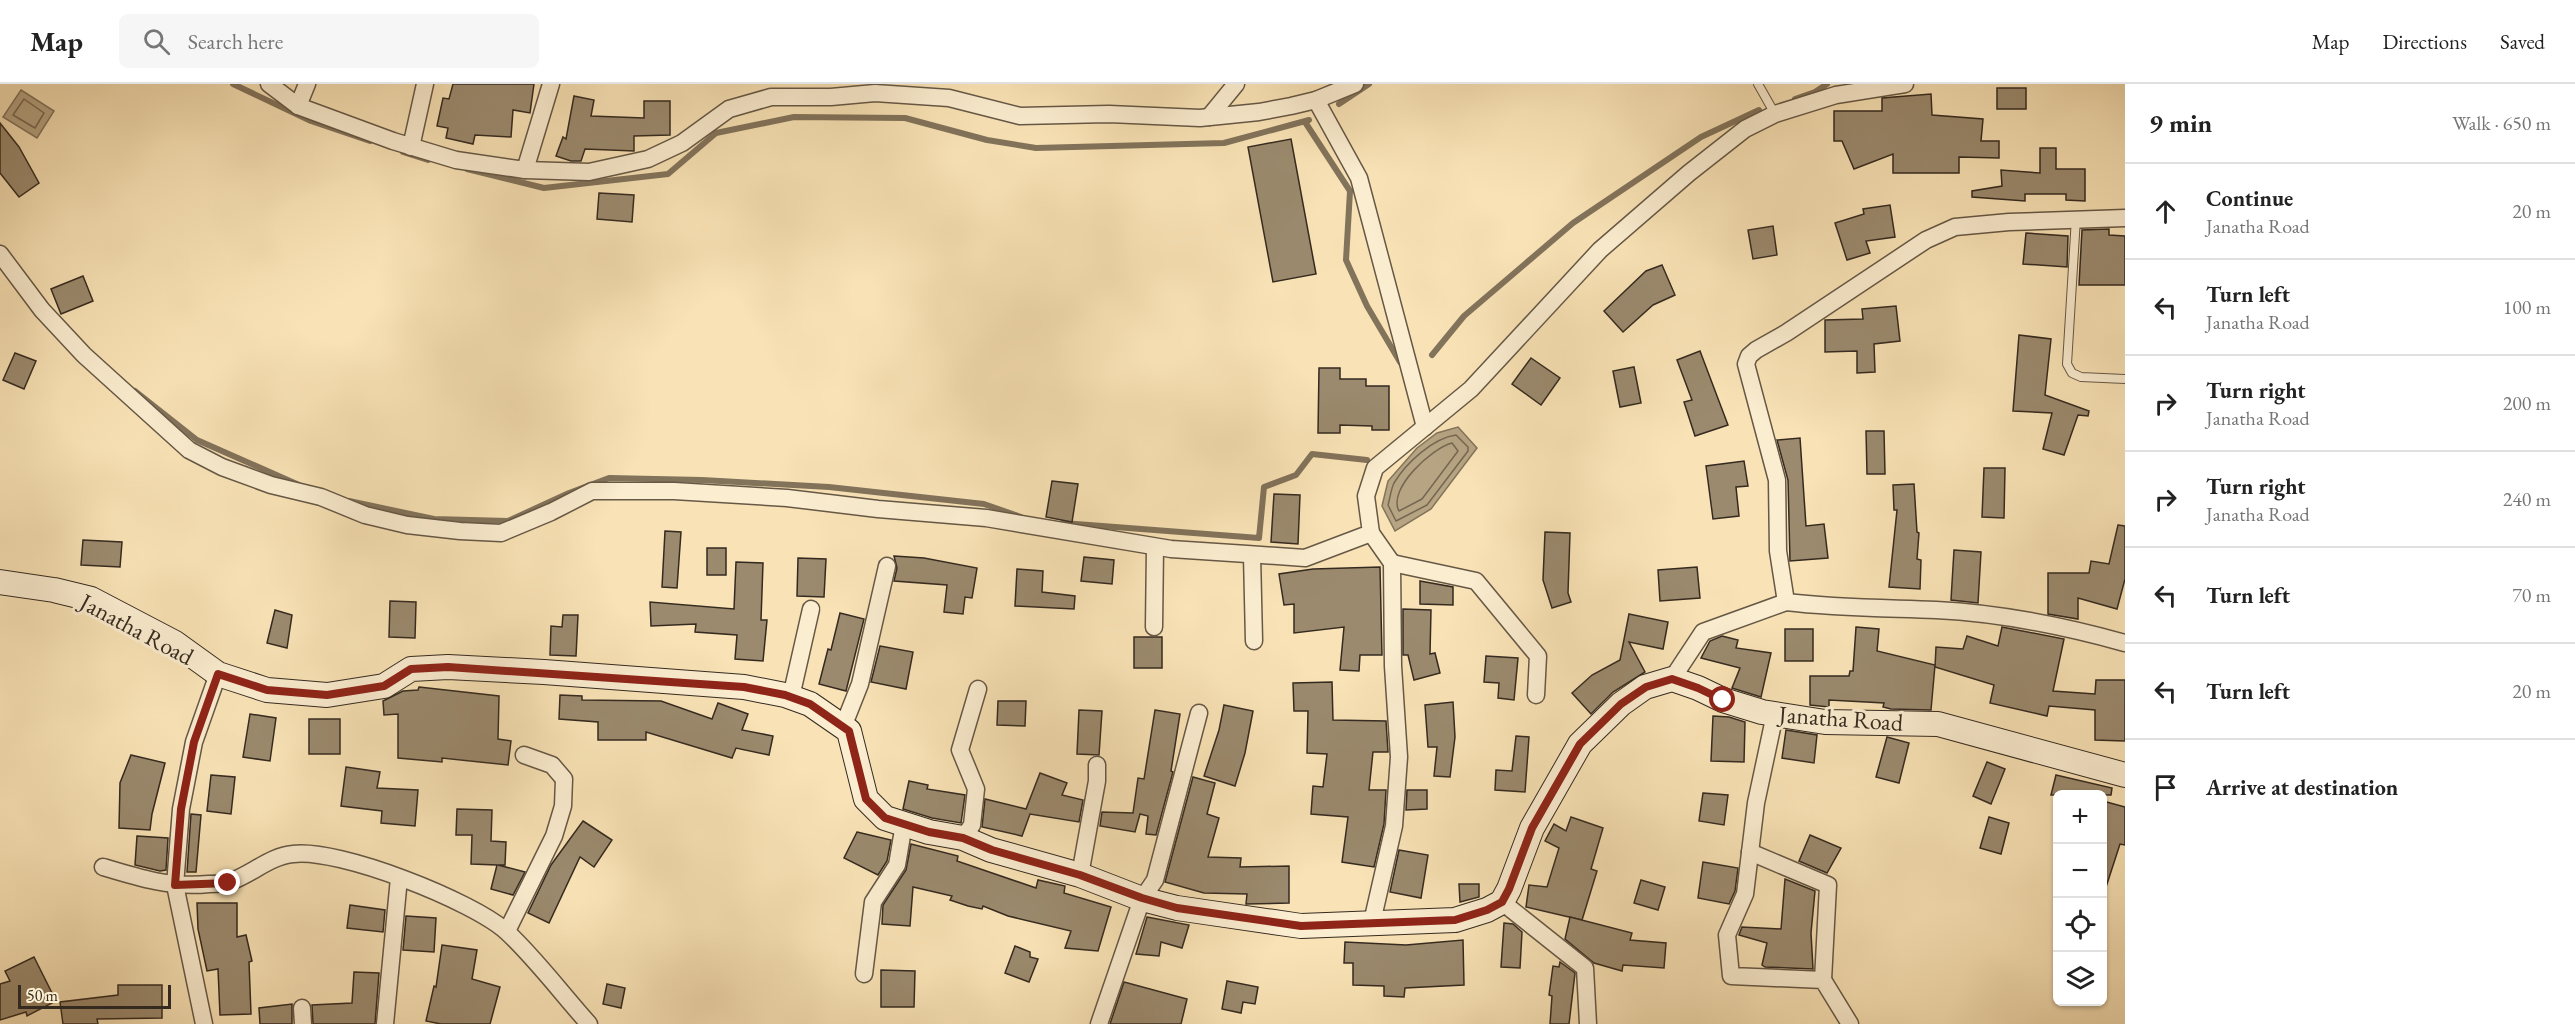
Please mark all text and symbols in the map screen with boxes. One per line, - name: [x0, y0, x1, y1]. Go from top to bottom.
- search box: [119, 14, 539, 68]
- text: Map: [30, 23, 83, 59]
- icon: search: [140, 25, 173, 58]
- text: Search here: [188, 27, 283, 56]
- text: Map: [2312, 28, 2349, 55]
- text: Directions: [2382, 28, 2467, 55]
- text: Saved: [2500, 28, 2545, 55]
- text: 9 min: [2149, 106, 2212, 140]
- text: Walk · 650 m: [2452, 110, 2551, 136]
- text: Continue: [2206, 184, 2293, 213]
- icon: ahead: [2149, 195, 2182, 228]
- text: 20 m: [2512, 198, 2551, 224]
- text: Janatha Road: [2206, 213, 2310, 239]
- text: Turn left: [2206, 280, 2290, 309]
- icon: left: [2149, 291, 2182, 324]
- text: 100 m: [2503, 294, 2551, 320]
- text: Janatha Road: [2206, 309, 2310, 335]
- text: Turn right: [2206, 376, 2305, 405]
- icon: right: [2149, 387, 2182, 420]
- text: 200 m: [2503, 390, 2551, 416]
- text: Janatha Road: [2206, 405, 2310, 431]
- text: Turn right: [2206, 472, 2305, 501]
- icon: right: [2149, 483, 2182, 516]
- text: 240 m: [2503, 486, 2551, 512]
- text: Janatha Road: [2206, 501, 2310, 527]
- icon: left: [2149, 579, 2182, 612]
- text: Turn left: [2206, 581, 2290, 610]
- text: 70 m: [2512, 582, 2551, 608]
- street label: Janatha Road: [73, 585, 200, 672]
- icon: left: [2149, 675, 2182, 708]
- text: Turn left: [2206, 677, 2290, 706]
- text: 20 m: [2512, 678, 2551, 704]
- route start: [1709, 686, 1735, 712]
- street label: Janatha Road: [1776, 698, 1905, 738]
- icon: arrive: [2149, 771, 2182, 804]
- text: Arrive at destination: [2206, 773, 2398, 802]
- map controls: [2053, 790, 2107, 1006]
- button: +: [2053, 790, 2107, 844]
- button: −: [2053, 844, 2107, 898]
- route end: [214, 869, 240, 895]
- button: locate: [2053, 898, 2107, 952]
- button: layers: [2053, 952, 2107, 1006]
- scale bar: [18, 982, 171, 1010]
- text: 50 m: [27, 985, 58, 1006]

